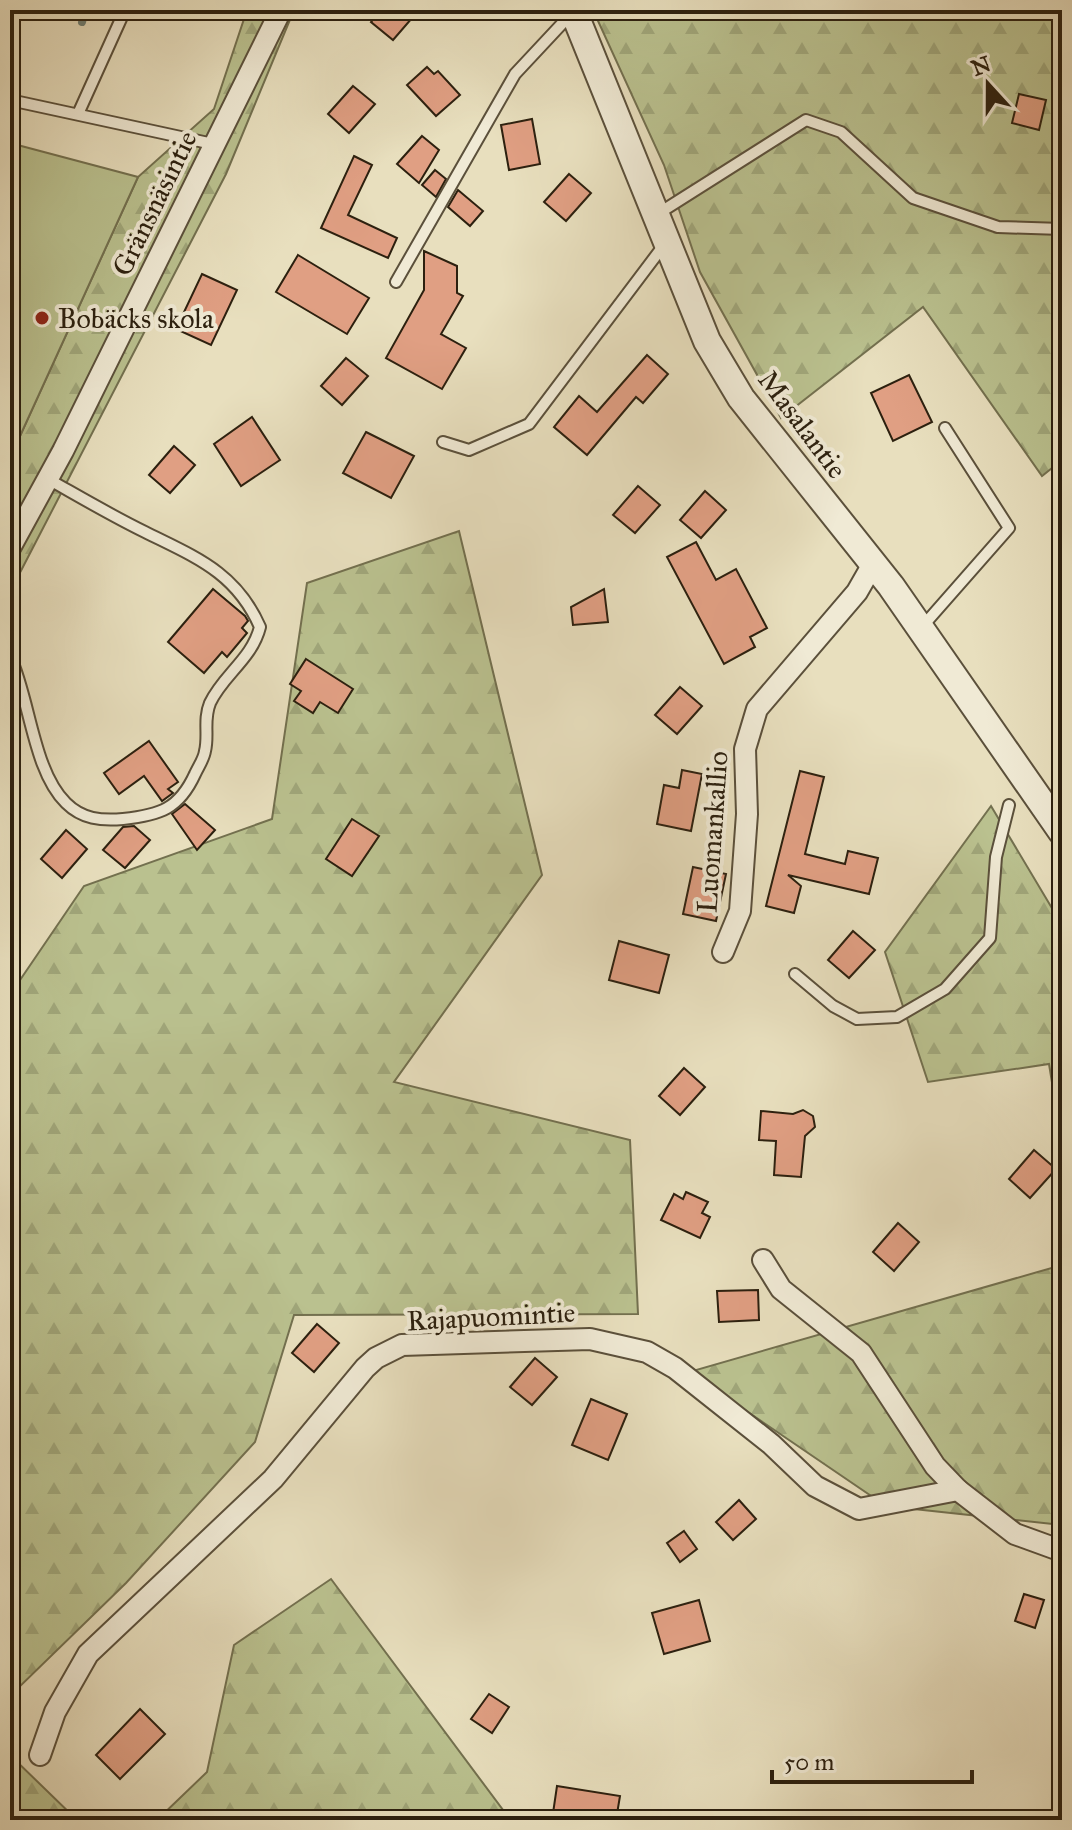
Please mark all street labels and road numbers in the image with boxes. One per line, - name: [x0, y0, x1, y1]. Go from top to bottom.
- street label: Gränsnäsintie: [104, 125, 205, 282]
- street label: Masalantie: [751, 363, 855, 485]
- street label: Luomankallio: [689, 750, 736, 914]
- street label: Rajapuomintie: [406, 1295, 576, 1338]

